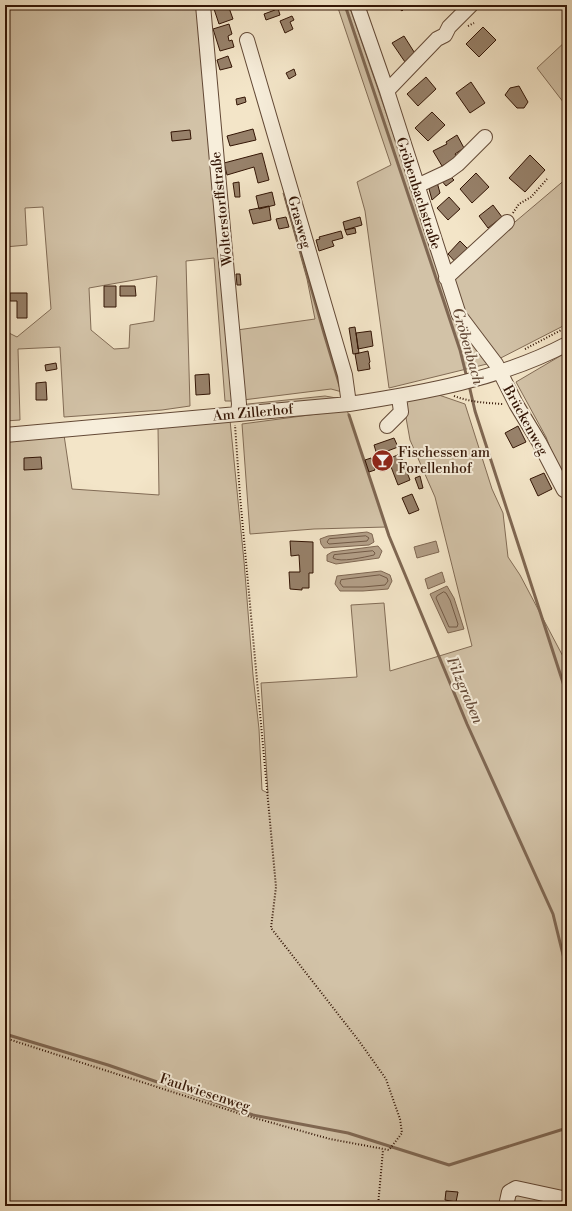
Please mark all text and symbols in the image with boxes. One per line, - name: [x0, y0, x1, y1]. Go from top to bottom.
- street label: Gröbenbachstraße: [391, 135, 445, 252]
- street label: Wolterstorffstraße: [207, 151, 237, 268]
- street label: Grasweg: [283, 194, 315, 251]
- water label: Gröbenbach: [447, 305, 488, 388]
- street label: Brückenweg: [498, 381, 552, 460]
- street label: Am Zillerhof: [211, 400, 295, 426]
- place label: Fischessen am Forellenhof: [398, 444, 490, 478]
- bar icon: Fischessen am Forellenhof: [370, 447, 396, 473]
- water label: Filzgraben: [442, 654, 487, 727]
- street label: Faulwiesenweg: [157, 1070, 253, 1116]

